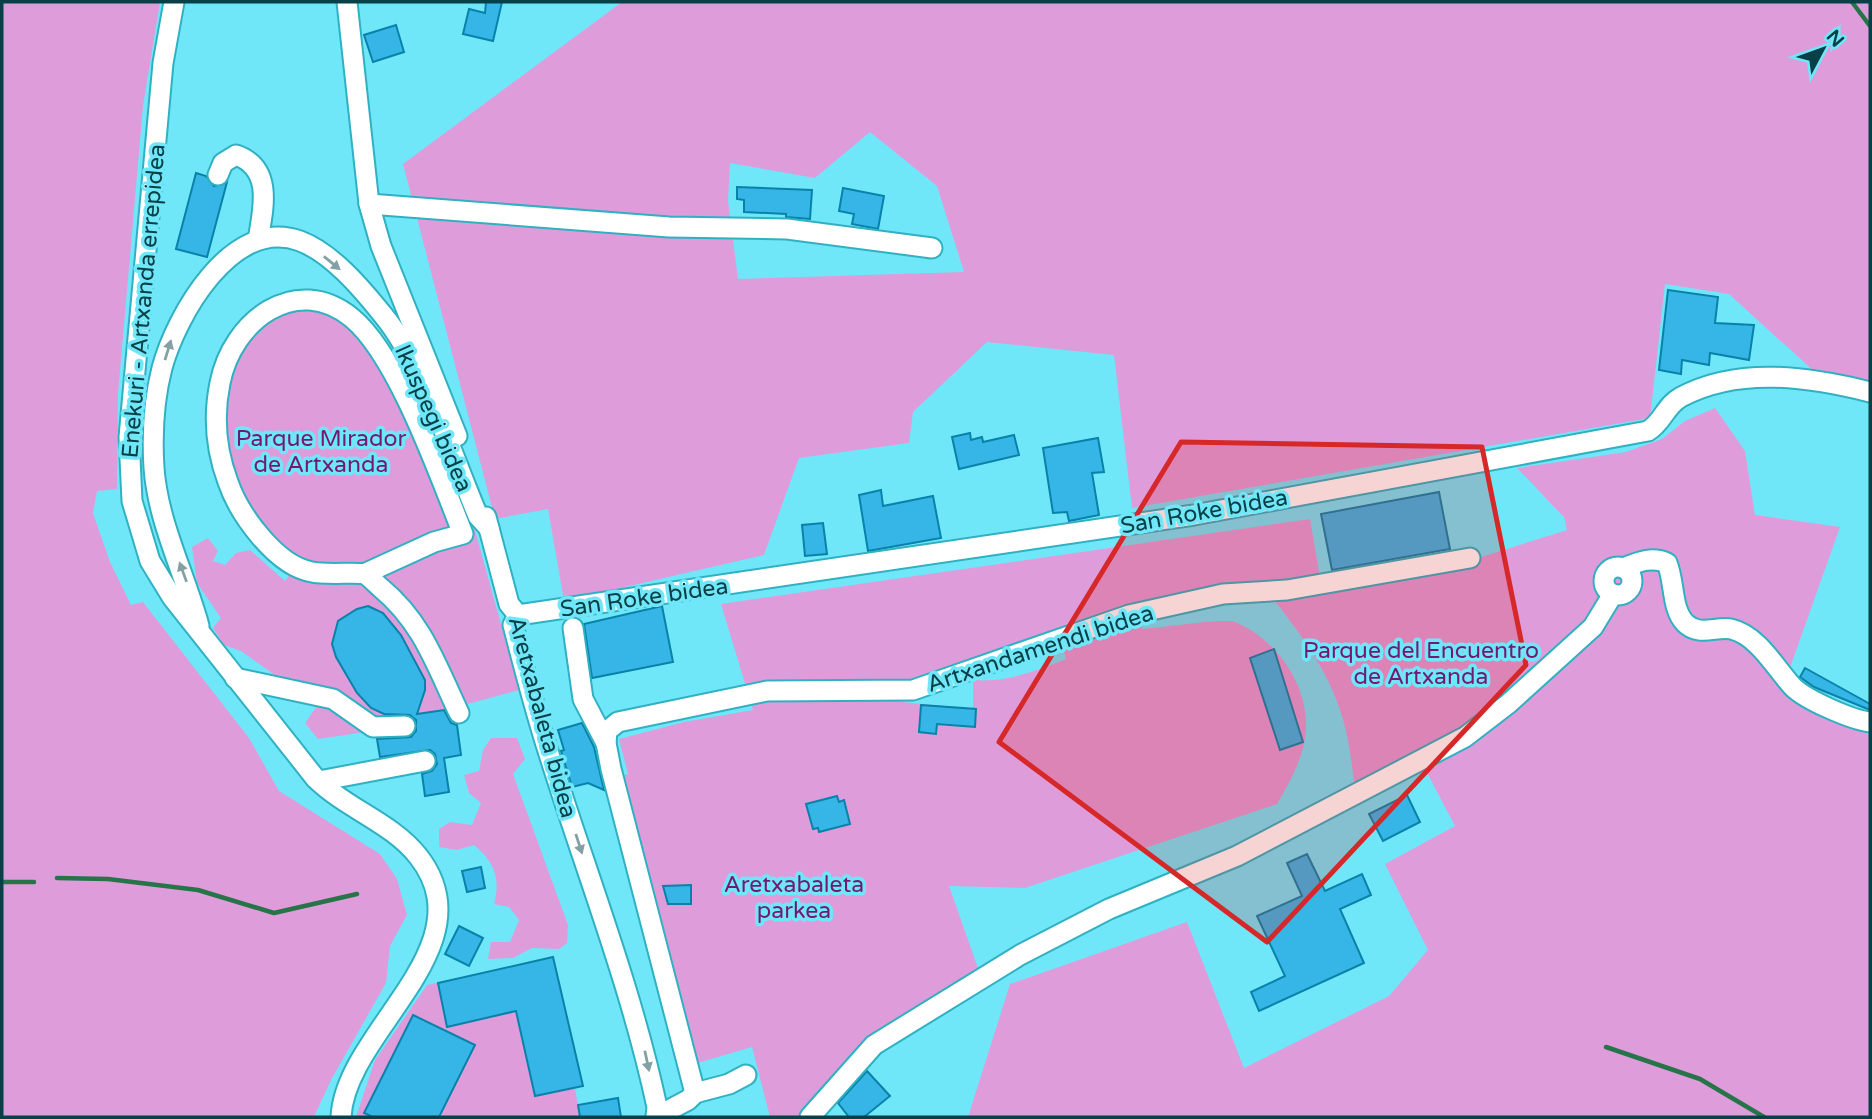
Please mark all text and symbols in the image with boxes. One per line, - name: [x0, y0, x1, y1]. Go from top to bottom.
- north arrow: [1788, 14, 1858, 84]
- text: N: [1822, 26, 1848, 51]
- street label: Enekuri - Artxanda errepidea: [116, 143, 172, 459]
- one-way arrow: [323, 255, 340, 270]
- one-way arrow: [163, 340, 173, 361]
- street label: Ikuspegi bidea: [388, 340, 478, 496]
- park label: Parque Mirador de Artxanda: [236, 425, 406, 479]
- street label: San Roke bidea: [1118, 483, 1290, 540]
- one-way arrow: [177, 561, 188, 582]
- street label: San Roke bidea: [558, 572, 730, 624]
- street label: Artxandamendi bidea: [924, 599, 1157, 699]
- street label: Aretxabaleta bidea: [502, 614, 582, 821]
- park label: Parque del Encuentro de Artxanda: [1303, 637, 1539, 691]
- one-way arrow: [574, 833, 584, 854]
- park label: Aretxabaleta parkea: [724, 871, 864, 925]
- one-way arrow: [642, 1050, 653, 1072]

